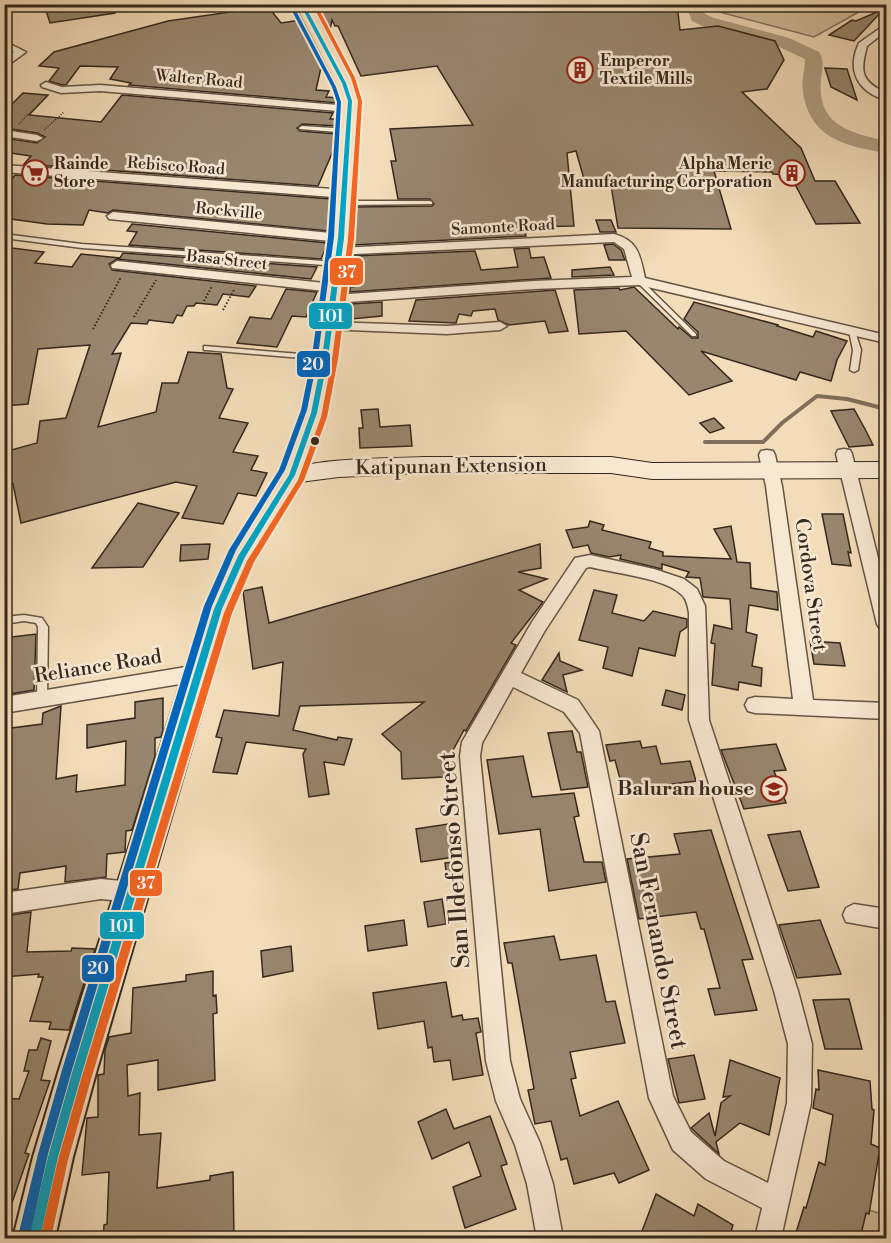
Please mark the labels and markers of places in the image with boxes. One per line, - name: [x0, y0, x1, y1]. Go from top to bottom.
- place label: Emperor Textile Mills: [600, 51, 692, 89]
- building icon: Emperor Textile Mills: [565, 55, 595, 85]
- place label: Rainde Store: [54, 154, 109, 192]
- place label: Alpha Meric Manufacturing Corporation: [560, 154, 772, 192]
- supermarket icon: Rainde Store: [20, 158, 50, 188]
- building icon: Alpha Meric Manufacturing Corporation: [777, 158, 807, 188]
- unlabelled marker: [309, 435, 321, 447]
- school or university icon: Baluran house: [759, 774, 789, 804]
- place label: Baluran house: [617, 777, 754, 802]

